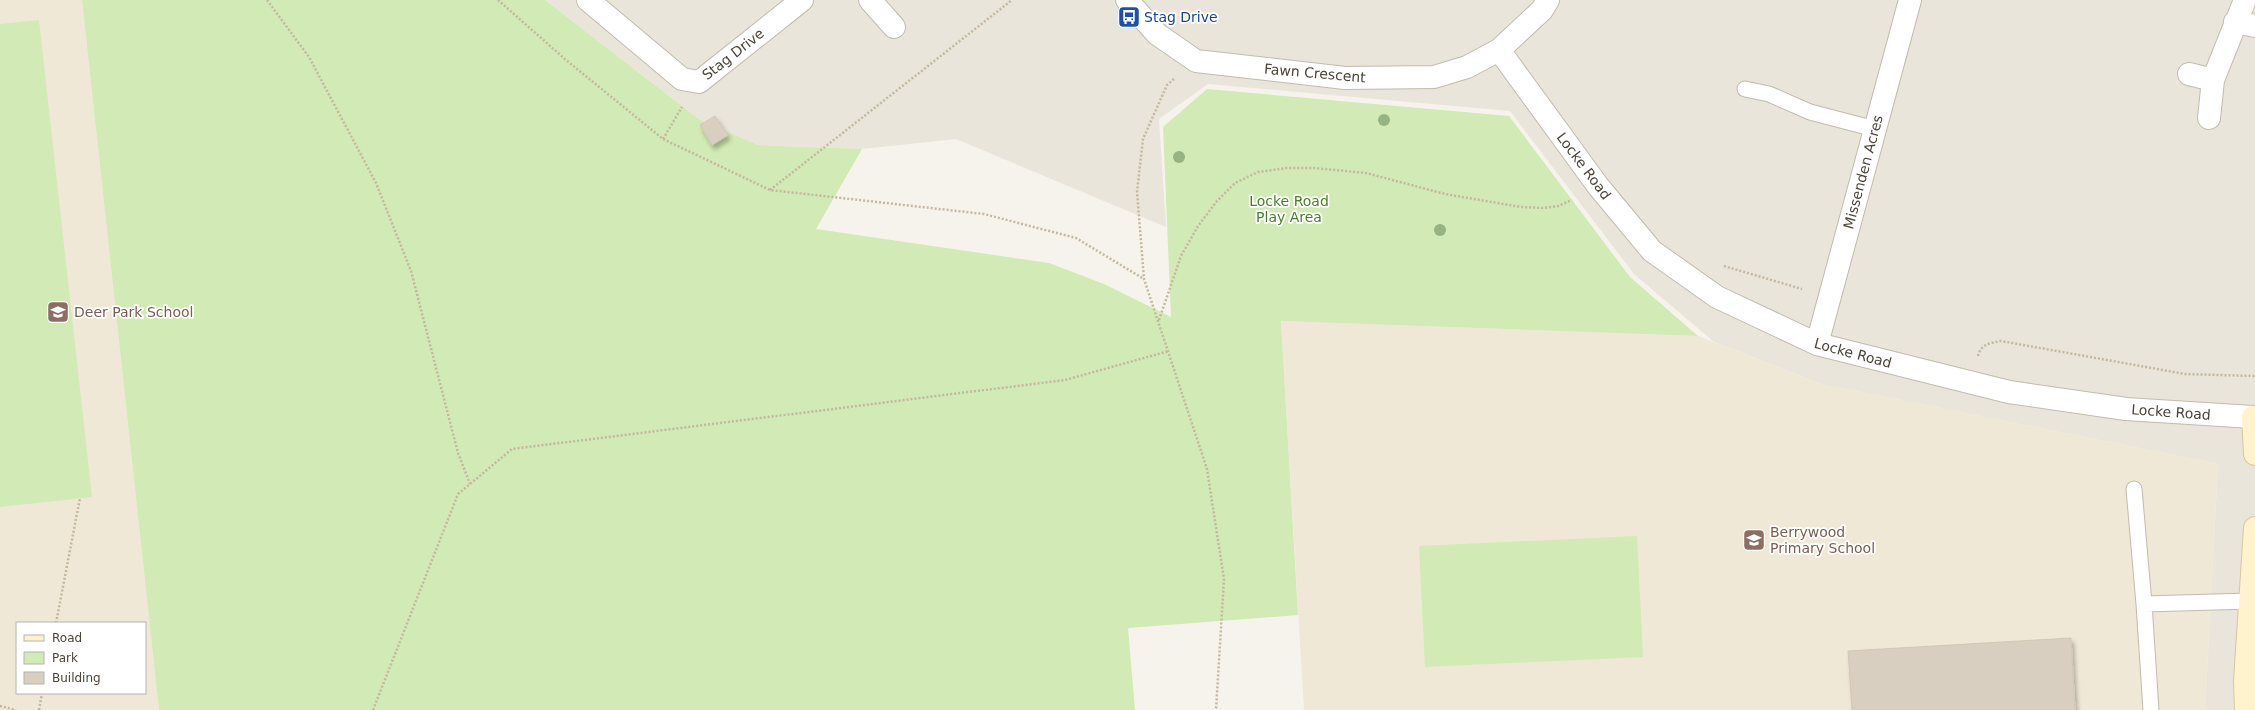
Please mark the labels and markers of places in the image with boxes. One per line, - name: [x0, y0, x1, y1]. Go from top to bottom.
- bus stop icon: Stag Drive: [1116, 4, 1142, 30]
- place label: Stag Drive: [1144, 9, 1218, 25]
- school or university icon: Deer Park School: [45, 299, 71, 325]
- place label: Deer Park School: [74, 304, 193, 320]
- place label: Berrywood Primary School: [1770, 524, 1875, 556]
- school or university icon: Berrywood Primary School: [1741, 527, 1767, 553]

